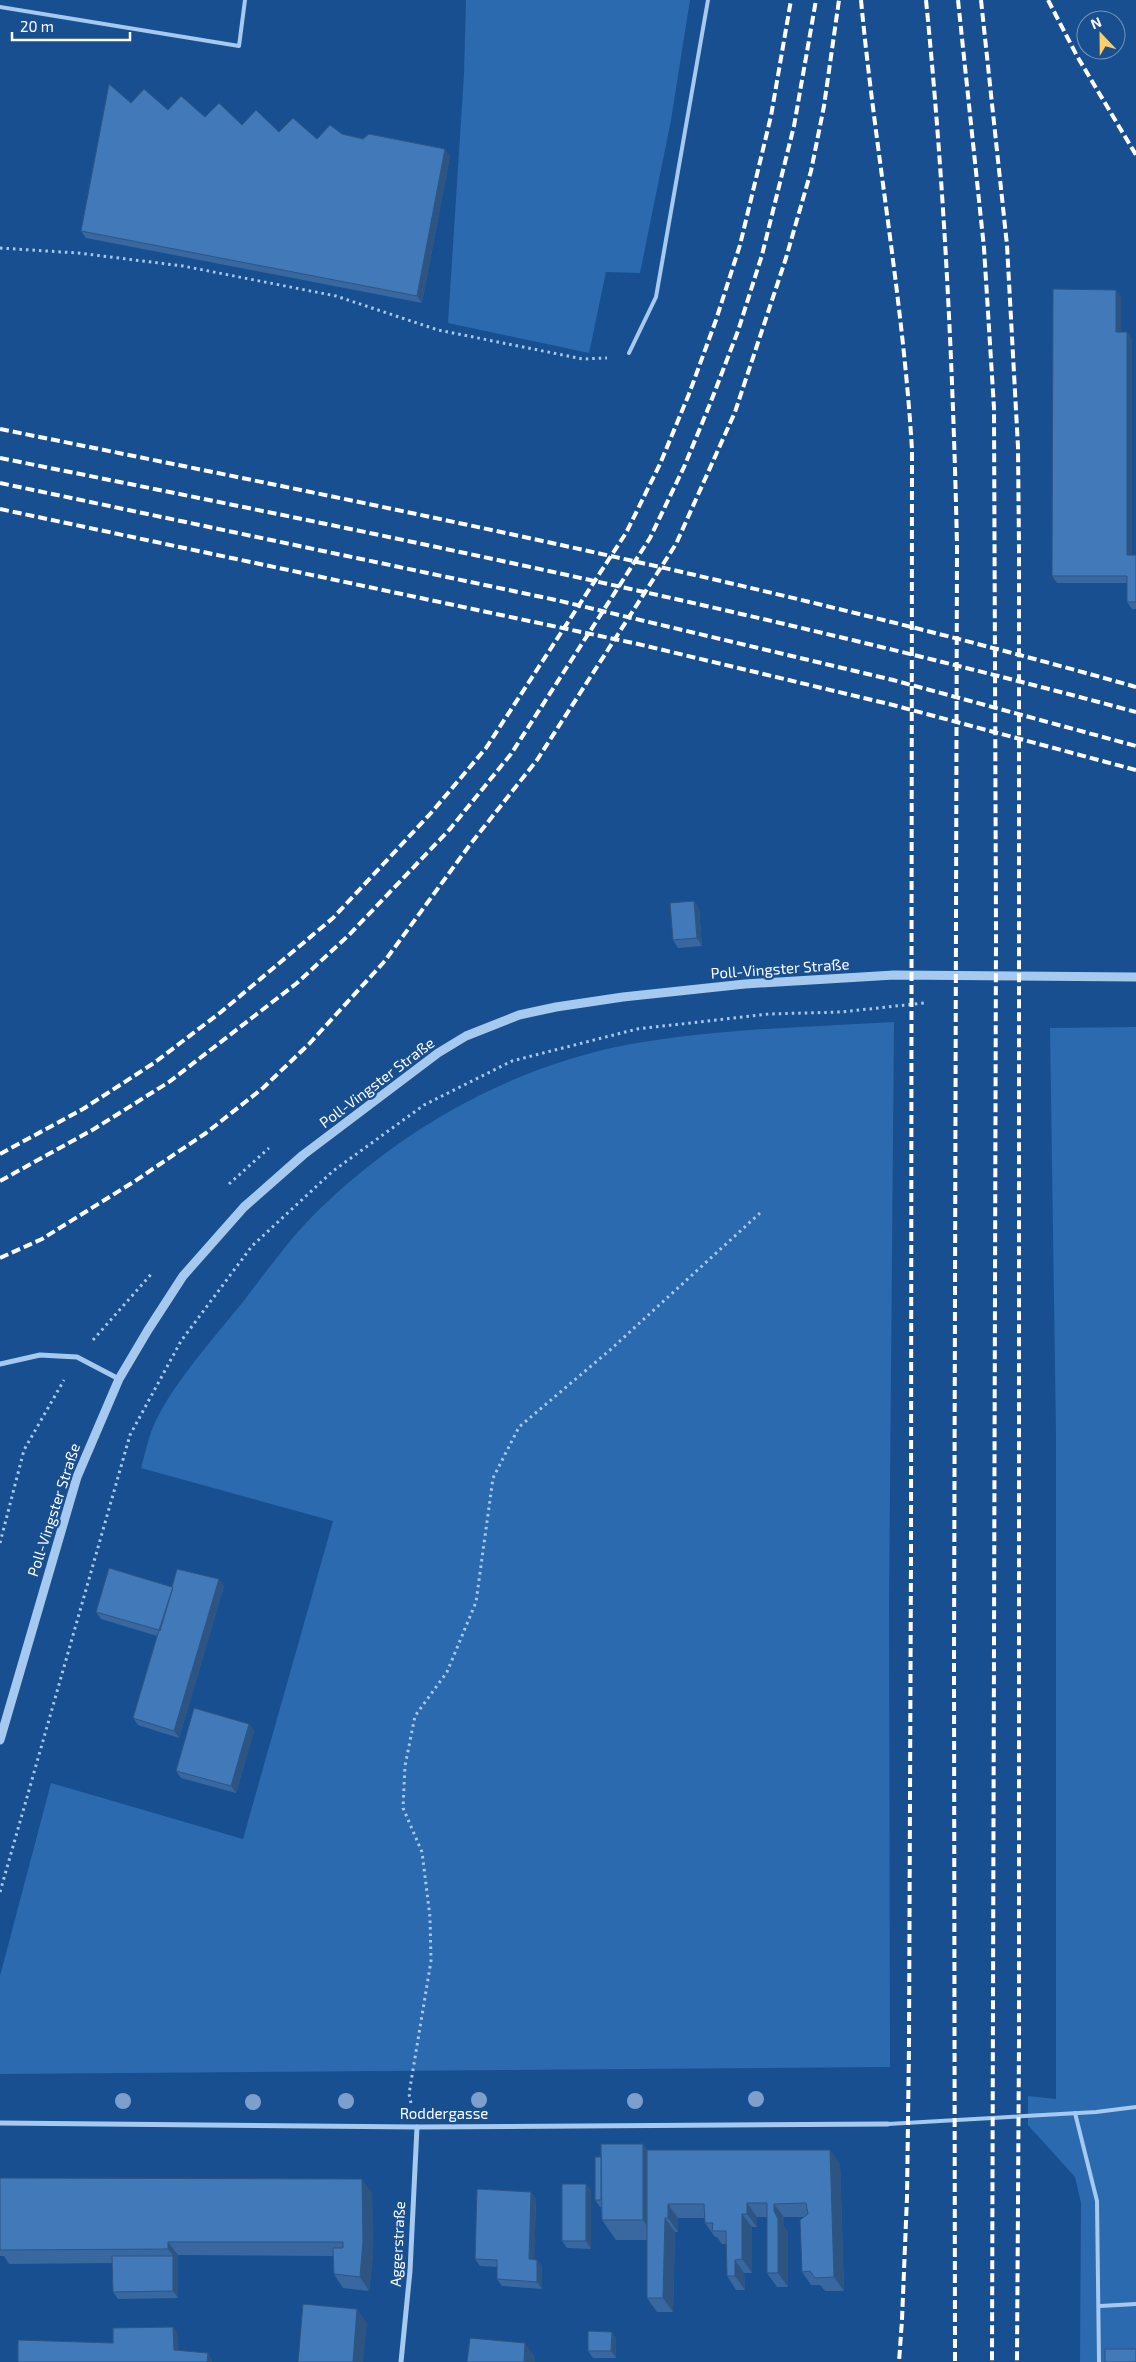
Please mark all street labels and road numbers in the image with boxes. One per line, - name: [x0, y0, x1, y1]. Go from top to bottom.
- street label: Poll-Vingster Straße: [710, 954, 850, 982]
- street label: Poll-Vingster Straße: [315, 1033, 437, 1131]
- street label: Poll-Vingster Straße: [23, 1441, 83, 1579]
- street label: Roddergasse: [400, 2104, 488, 2122]
- street label: Aggerstraße: [386, 2201, 408, 2287]

